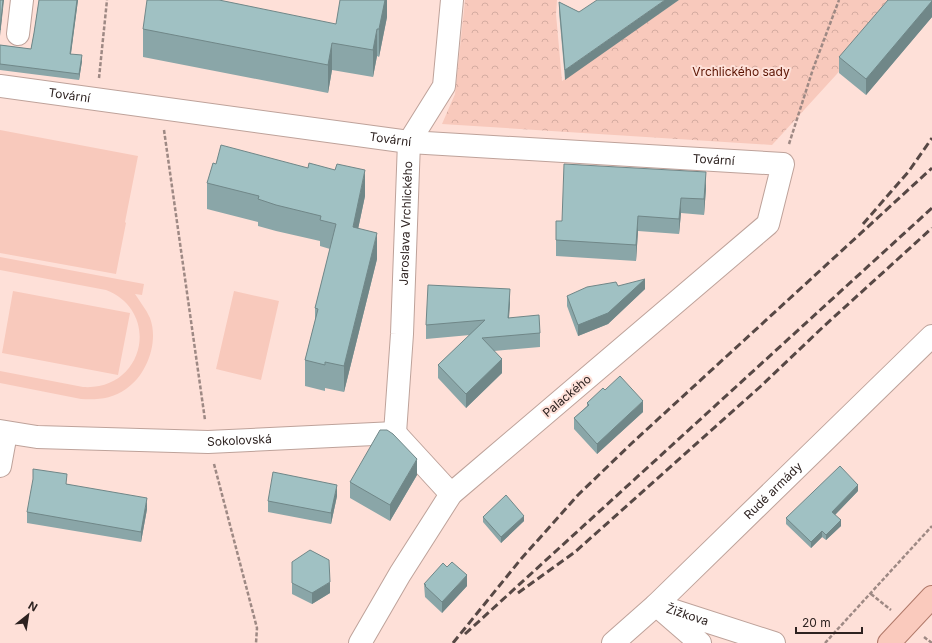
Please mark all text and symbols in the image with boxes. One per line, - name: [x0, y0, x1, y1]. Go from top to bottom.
- park label: Vrchlického sady: [692, 64, 790, 79]
- street label: Tovární: [48, 85, 91, 105]
- street label: Tovární: [369, 129, 412, 149]
- street label: Tovární: [692, 151, 735, 168]
- street label: Jaroslava Vrchlického: [396, 161, 415, 286]
- street label: Palackého: [539, 371, 594, 420]
- street label: Sokolovská: [207, 431, 272, 449]
- street label: Rudé armády: [741, 459, 805, 522]
- north arrow: [8, 595, 48, 635]
- text: N: [26, 598, 40, 614]
- street label: Žižkova: [664, 601, 711, 628]
- scale bar: [796, 609, 862, 635]
- text: 20 m: [802, 615, 831, 630]

